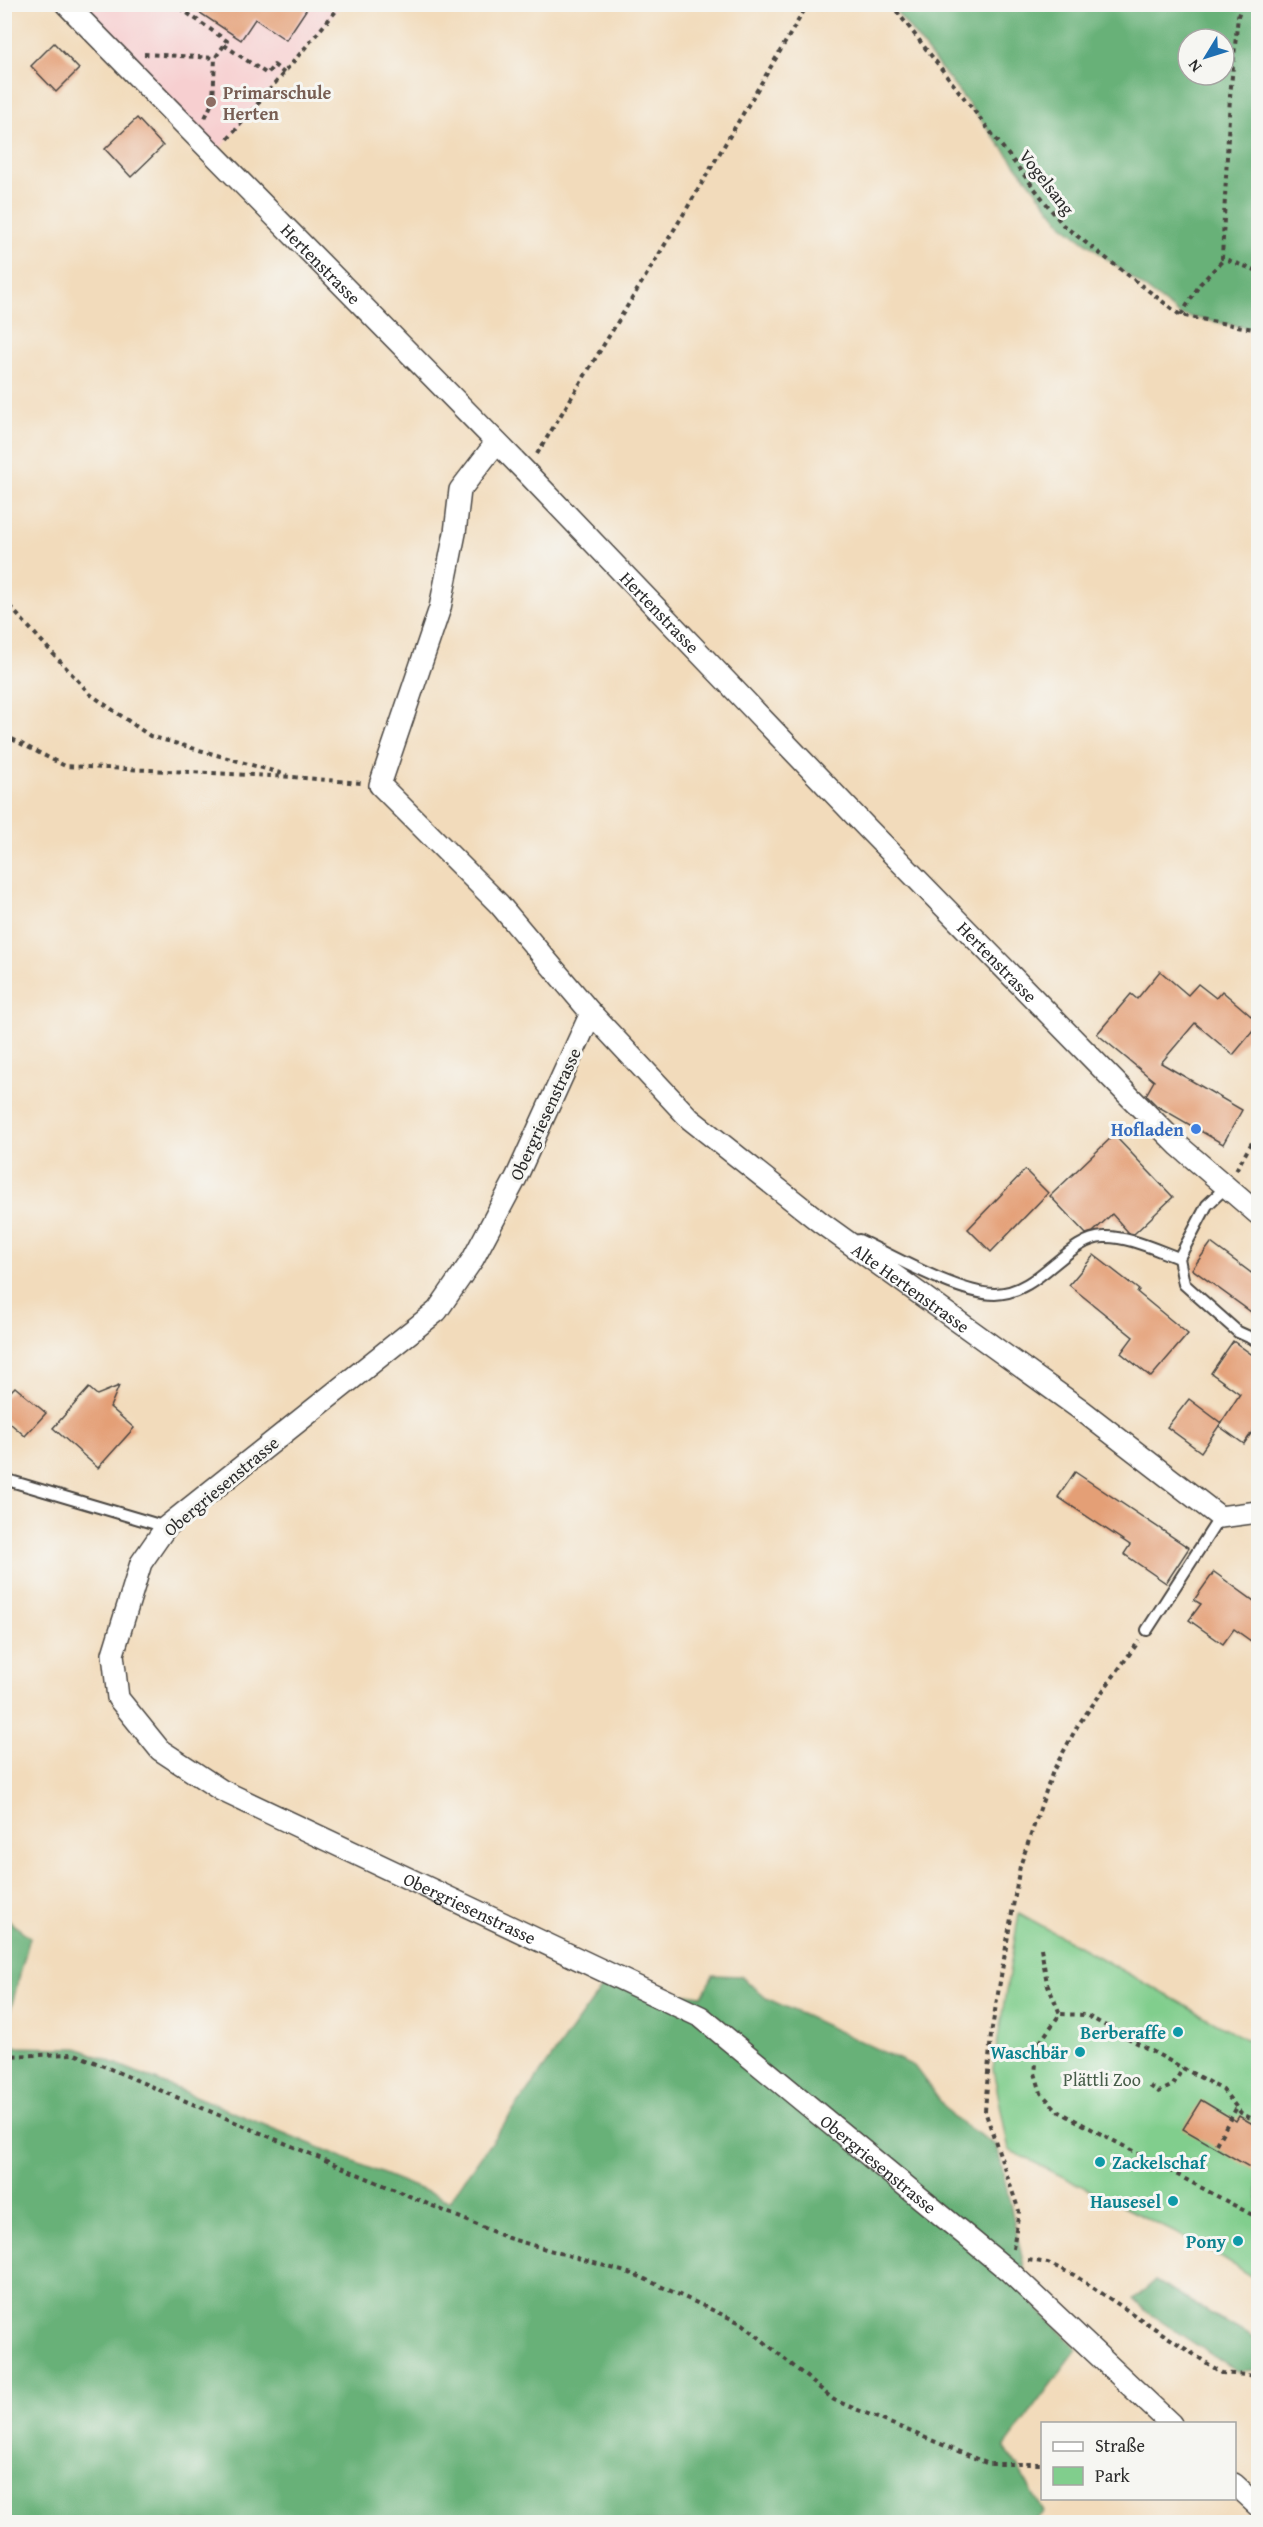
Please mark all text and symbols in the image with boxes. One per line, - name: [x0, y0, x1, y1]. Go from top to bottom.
- north arrow: [1176, 27, 1236, 87]
- text: N: [1181, 54, 1207, 78]
- place label: Primarschule Herten: [223, 79, 332, 127]
- marker: Primarschule Herten: [204, 95, 218, 109]
- street label: Vogelsang: [1013, 143, 1081, 221]
- street label: Hertenstrasse: [275, 217, 368, 310]
- street label: Hertenstrasse: [614, 565, 706, 659]
- street label: Hertenstrasse: [951, 915, 1044, 1008]
- street label: Obergriesenstrasse: [502, 1043, 588, 1185]
- place label: Hofladen: [1111, 1116, 1184, 1143]
- marker: Hofladen: [1189, 1122, 1203, 1136]
- street label: Alte Hertenstrasse: [846, 1236, 976, 1339]
- street label: Obergriesenstrasse: [157, 1429, 285, 1543]
- street label: Obergriesenstrasse: [399, 1865, 541, 1951]
- place label: Berberaffe: [1080, 2019, 1166, 2046]
- marker: Berberaffe: [1171, 2025, 1185, 2039]
- place label: Waschbär: [990, 2039, 1069, 2066]
- marker: Waschbär: [1073, 2045, 1087, 2059]
- park label: Plättli Zoo: [1063, 2066, 1141, 2093]
- street label: Obergriesenstrasse: [815, 2107, 943, 2220]
- place label: Zackelschaf: [1112, 2149, 1208, 2176]
- marker: Zackelschaf: [1093, 2155, 1107, 2169]
- place label: Hausesel: [1090, 2188, 1161, 2215]
- marker: Hausesel: [1166, 2194, 1180, 2208]
- place label: Pony: [1186, 2228, 1227, 2255]
- marker: Pony: [1231, 2234, 1245, 2248]
- legend: [1041, 2422, 1236, 2500]
- text: Straße: [1095, 2432, 1145, 2459]
- text: Park: [1095, 2462, 1131, 2489]

